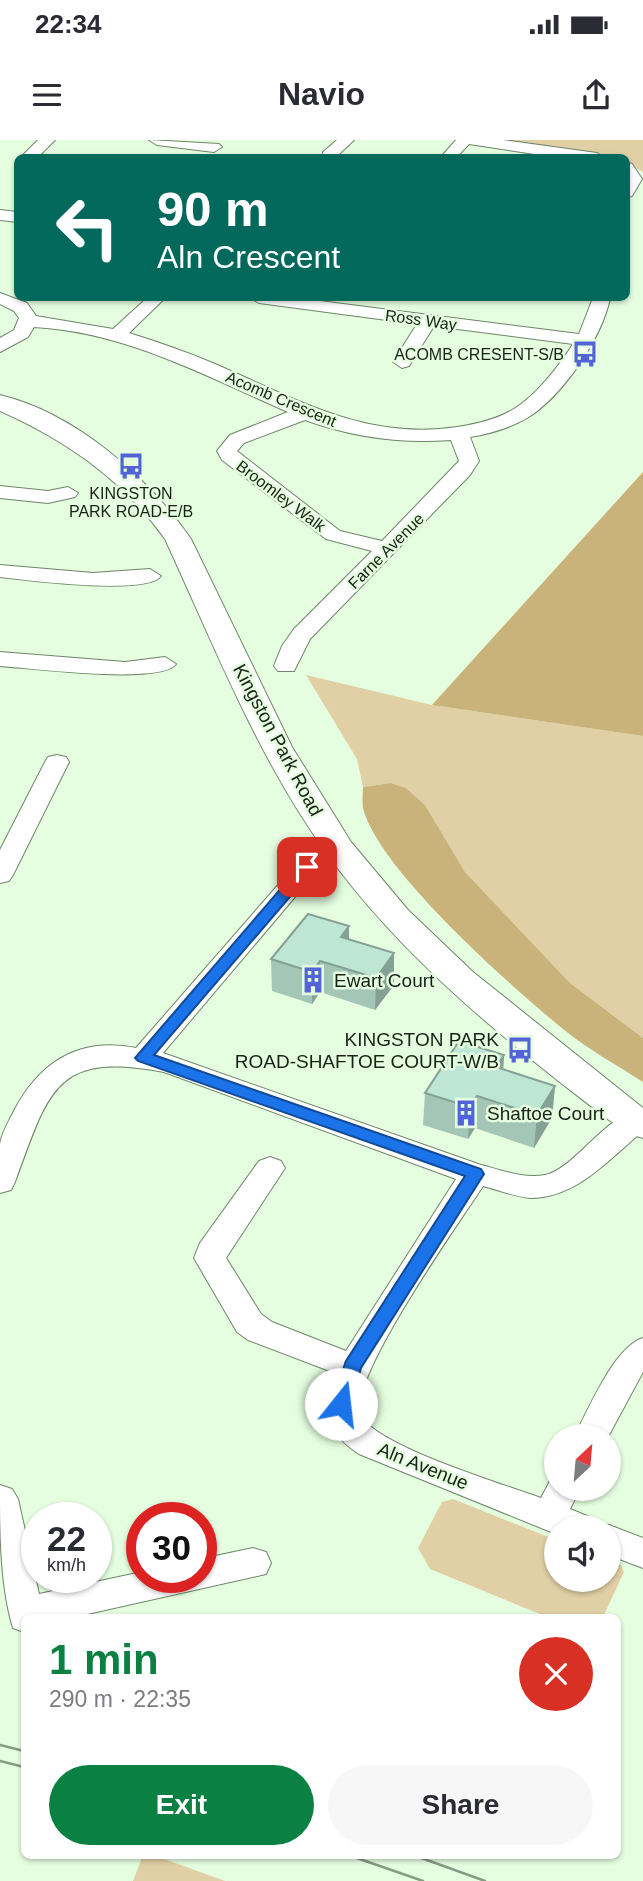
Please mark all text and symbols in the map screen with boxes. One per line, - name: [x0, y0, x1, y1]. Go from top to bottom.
- text: 22:34: [35, 9, 102, 39]
- icon: menu: [28, 76, 66, 114]
- text: Navio: [278, 76, 365, 112]
- icon: share: [577, 76, 615, 114]
- icon: left: [42, 182, 133, 273]
- text: 90 m: [157, 182, 269, 236]
- text: Aln Crescent: [157, 239, 340, 275]
- street label: Ross Way: [384, 307, 458, 333]
- bus stop icon: ACOMB CRESENT-S/B: [570, 339, 600, 369]
- place label: ACOMB CRESENT-S/B: [394, 346, 564, 363]
- street label: Acomb Crescent: [223, 368, 339, 430]
- bus stop icon: KINGSTON PARK ROAD-E/B: [116, 451, 146, 481]
- street label: Broomley Walk: [233, 457, 330, 536]
- place label: KINGSTON PARK ROAD-E/B: [69, 485, 193, 520]
- street label: Farne Avenue: [345, 510, 427, 592]
- street label: Kingston Park Road: [229, 660, 327, 820]
- pin: [277, 837, 337, 897]
- icon: arrive: [288, 848, 326, 886]
- building icon: Ewart Court: [298, 965, 328, 995]
- place label: Ewart Court: [334, 970, 435, 991]
- place label: KINGSTON PARK ROAD-SHAFTOE COURT-W/B: [235, 1029, 499, 1072]
- bus stop icon: KINGSTON PARK ROAD-SHAFTOE COURT-W/B: [505, 1035, 535, 1065]
- building icon: Shaftoe Court: [451, 1098, 481, 1128]
- place label: Shaftoe Court: [487, 1103, 605, 1124]
- position arrow: [304, 1367, 378, 1441]
- north arrow: [544, 1424, 621, 1502]
- map controls: [544, 1424, 621, 1592]
- street label: Aln Avenue: [375, 1438, 471, 1494]
- speed limit sign: 30: [126, 1502, 217, 1593]
- button: sound: [544, 1515, 621, 1592]
- text: 22: [47, 1519, 86, 1558]
- text: km/h: [47, 1555, 86, 1575]
- text: 1 min: [49, 1636, 159, 1683]
- button: close: [519, 1637, 593, 1711]
- text: 290 m · 22:35: [49, 1686, 191, 1712]
- button: Exit: [49, 1765, 314, 1845]
- button: Share: [328, 1765, 593, 1845]

